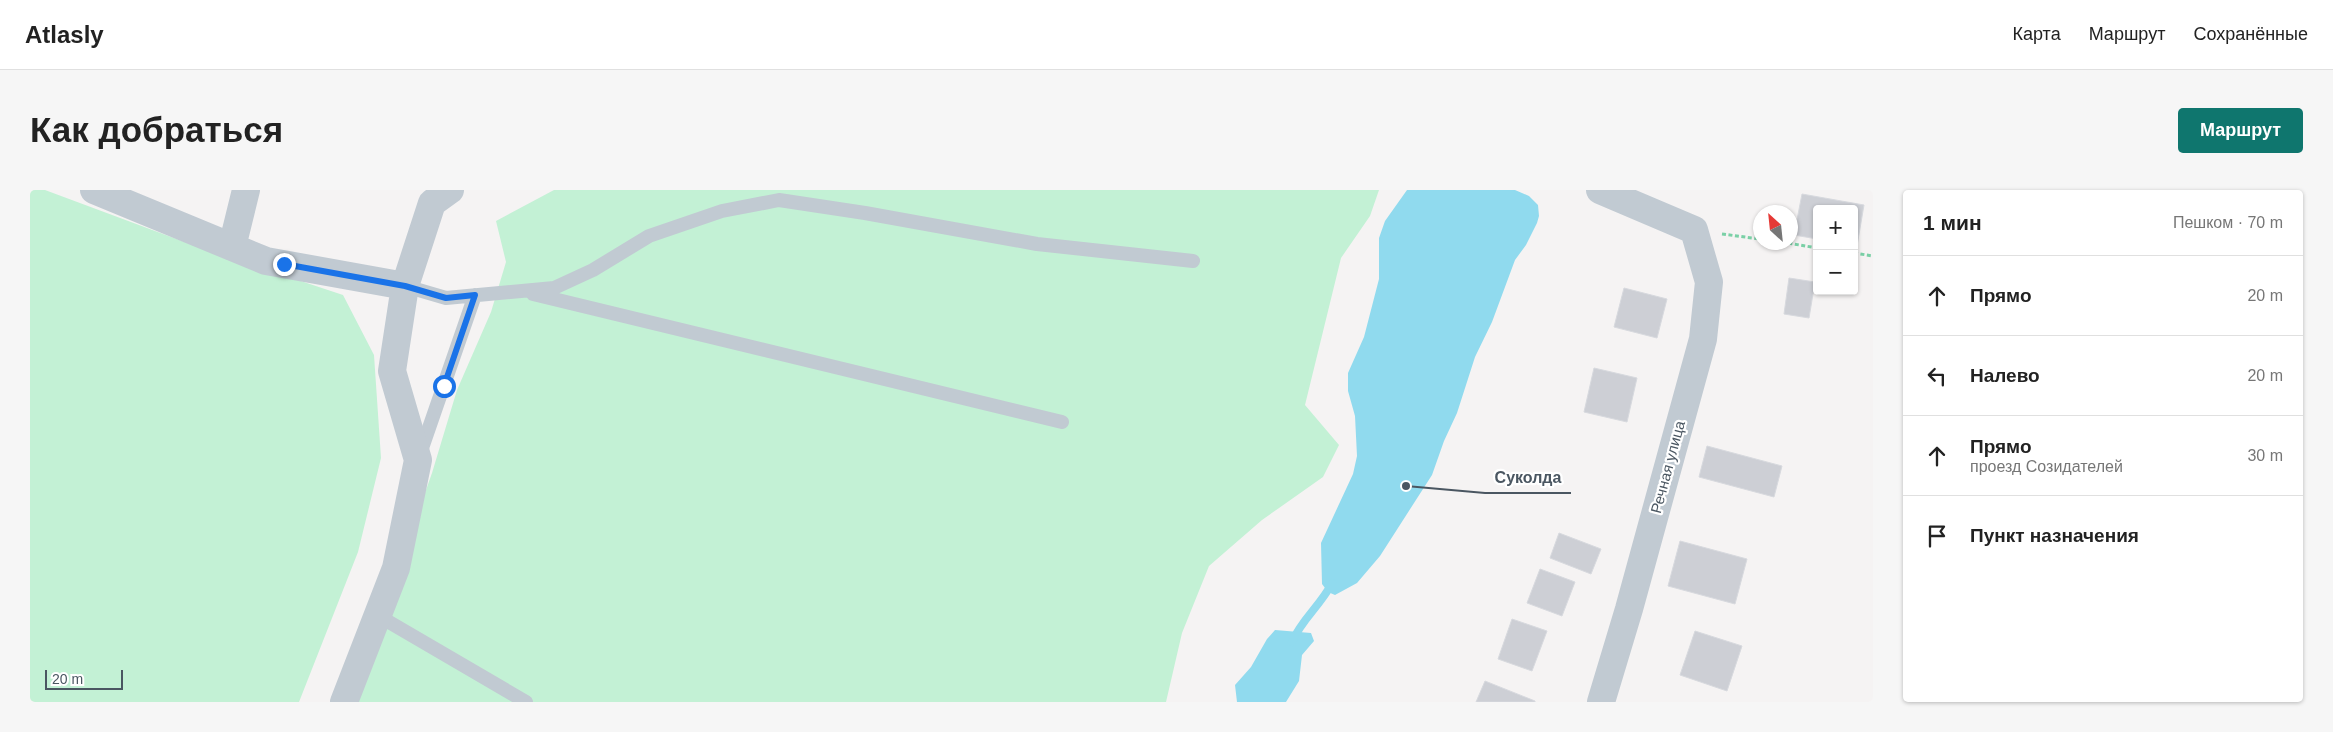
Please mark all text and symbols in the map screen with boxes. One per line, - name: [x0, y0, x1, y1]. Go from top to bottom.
- text: Atlasly: [25, 21, 104, 48]
- text: Карта: [2013, 24, 2061, 44]
- text: Маршрут: [2089, 24, 2165, 44]
- text: Сохранённые: [2193, 24, 2308, 44]
- button: Маршрут: [2178, 108, 2303, 153]
- text: Как добраться: [30, 110, 283, 149]
- north arrow: [1753, 205, 1798, 250]
- map controls: [1813, 205, 1858, 295]
- button: +: [1813, 205, 1858, 250]
- text: 1 мин: [1923, 211, 1982, 234]
- text: Пешком · 70 m: [2173, 214, 2283, 231]
- button: −: [1813, 250, 1858, 295]
- route end: [273, 253, 296, 276]
- icon: ahead: [1923, 282, 1951, 310]
- text: Прямо: [1970, 285, 2032, 306]
- text: 20 m: [2247, 287, 2283, 304]
- icon: left: [1923, 362, 1951, 390]
- text: Налево: [1970, 365, 2040, 386]
- text: 20 m: [2247, 367, 2283, 384]
- route start: [433, 375, 456, 398]
- street label: Речная улица: [1647, 418, 1688, 515]
- text: Прямо: [1970, 436, 2032, 457]
- icon: ahead: [1923, 442, 1951, 470]
- text: 30 m: [2247, 447, 2283, 464]
- text: проезд Созидателей: [1970, 458, 2123, 475]
- callout: Суколда: [1485, 462, 1571, 493]
- text: Суколда: [1495, 469, 1562, 486]
- icon: arrive: [1923, 522, 1951, 550]
- text: Пункт назначения: [1970, 525, 2139, 546]
- scale bar: [45, 667, 122, 690]
- text: 20 m: [52, 671, 83, 687]

